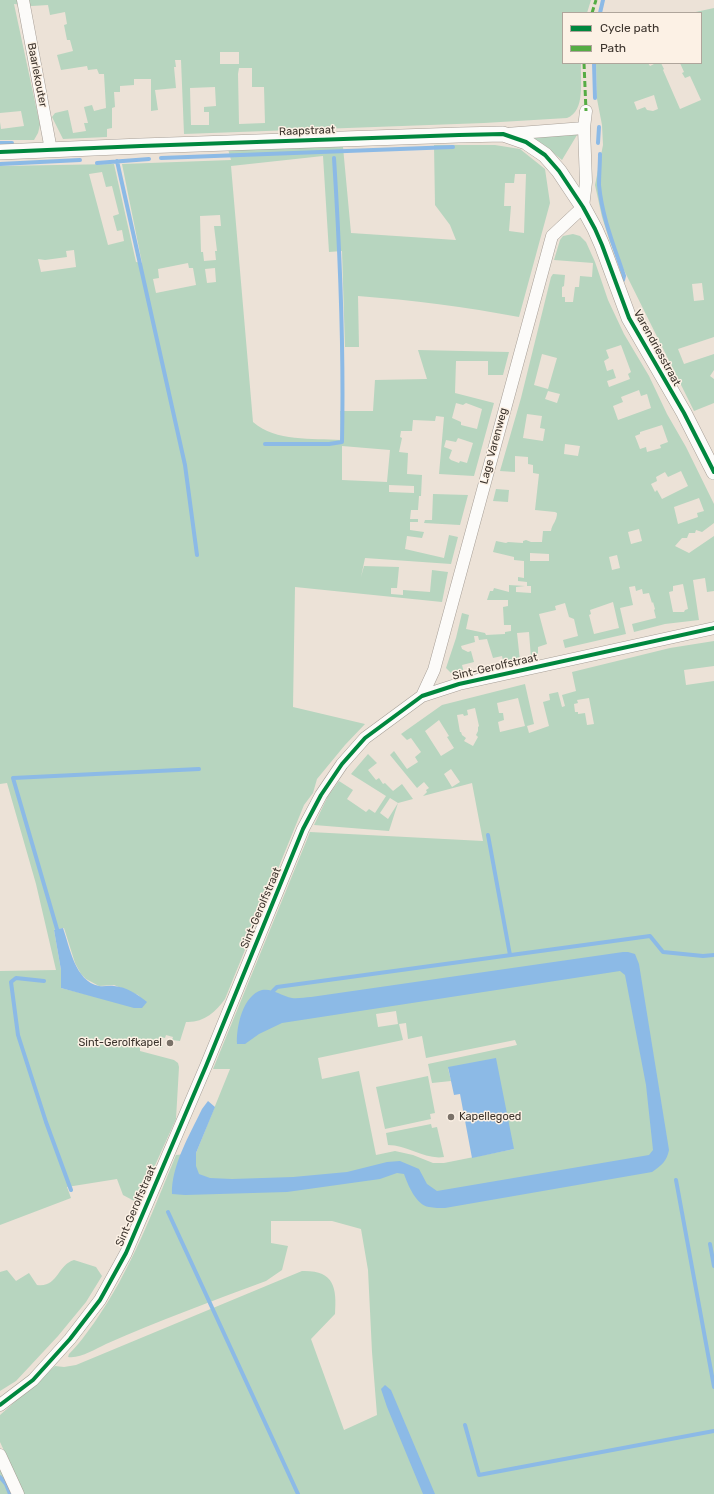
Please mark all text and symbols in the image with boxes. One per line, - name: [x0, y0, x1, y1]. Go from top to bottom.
- legend: [562, 12, 702, 64]
- text: Cycle path: [600, 21, 659, 35]
- text: Path: [600, 41, 626, 55]
- street label: Baarlekouter: [24, 42, 50, 108]
- street label: Raapstraat: [279, 123, 335, 139]
- street label: Varendriesstraat: [631, 308, 683, 388]
- street label: Lage Varenweg: [477, 406, 511, 486]
- street label: Sint-Gerolfstraat: [451, 651, 539, 683]
- street label: Sint-Gerolfstraat: [238, 865, 284, 951]
- place label: Sint-Gerolfkapel: [78, 1036, 162, 1050]
- marker: Sint-Gerolfkapel: [165, 1038, 175, 1048]
- place label: Kapellegoed: [459, 1110, 521, 1124]
- marker: Kapellegoed: [446, 1112, 456, 1122]
- street label: Sint-Gerolfstraat: [113, 1163, 159, 1249]

